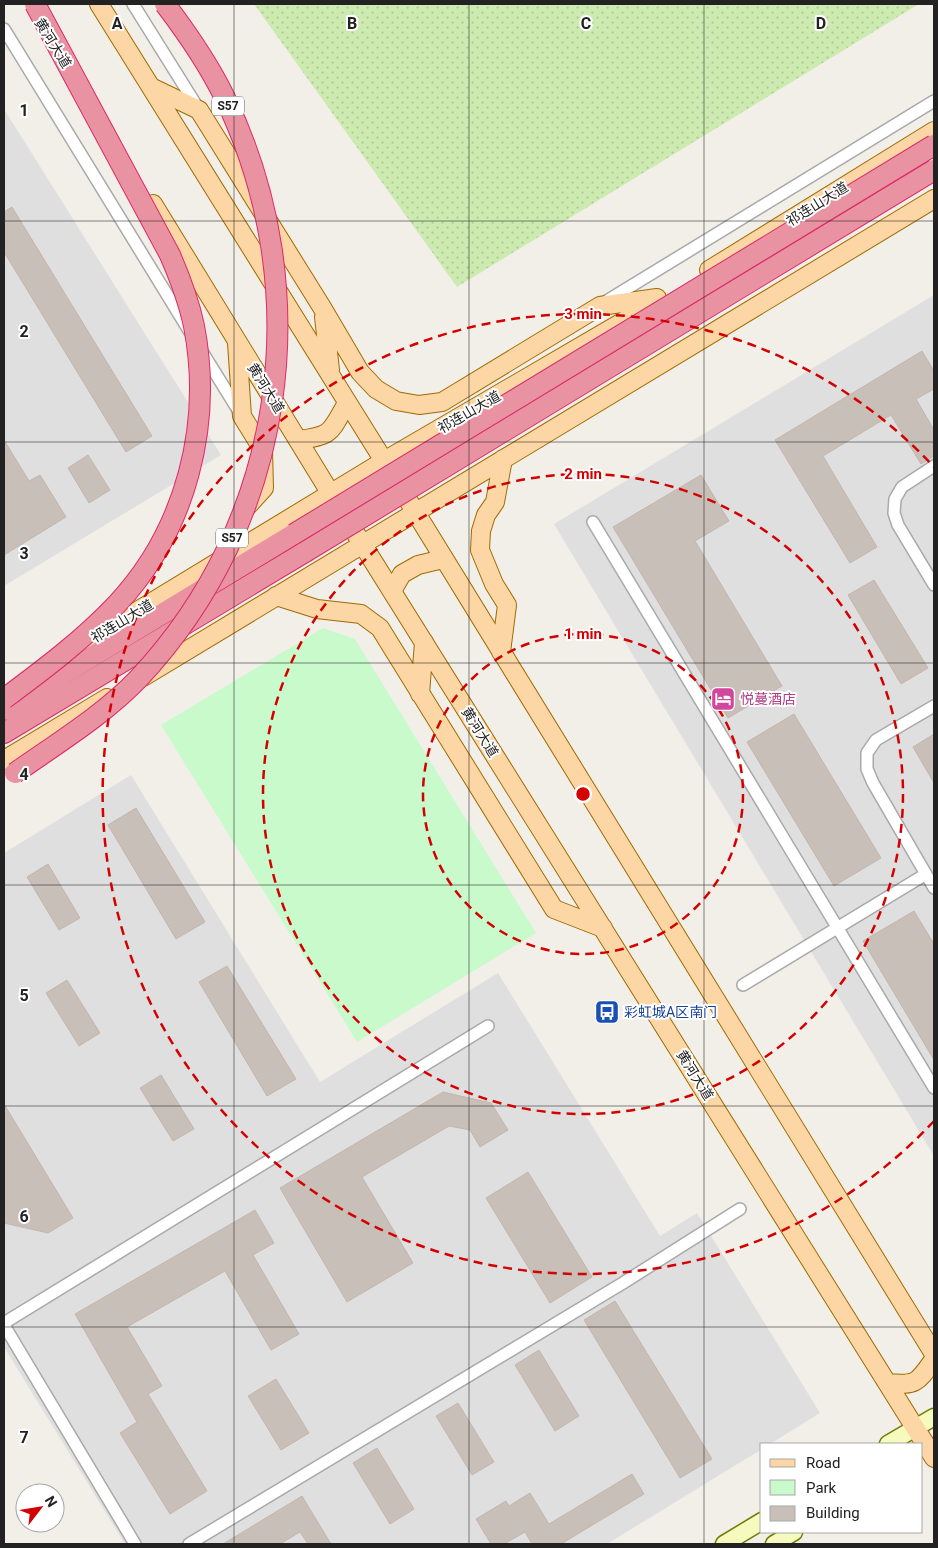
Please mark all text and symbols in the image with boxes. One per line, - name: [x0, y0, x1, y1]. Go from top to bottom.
- text: A: [112, 14, 123, 33]
- text: B: [347, 14, 357, 33]
- text: C: [581, 14, 591, 33]
- text: D: [816, 14, 826, 33]
- street label: 黄河大道: [31, 15, 75, 71]
- road number: S57: [212, 96, 244, 115]
- text: 1: [19, 101, 29, 120]
- street label: 祁连山大道: [783, 179, 851, 229]
- text: 3 min: [564, 305, 602, 323]
- text: 2: [19, 322, 29, 341]
- street label: 黄河大道: [244, 360, 288, 416]
- street label: 祁连山大道: [435, 388, 503, 436]
- text: 2 min: [564, 465, 602, 483]
- road number: S57: [216, 528, 248, 548]
- text: 3: [19, 544, 29, 563]
- street label: 祁连山大道: [88, 596, 156, 646]
- text: 1 min: [564, 625, 602, 643]
- hotel icon: 悦蔓酒店: [710, 686, 736, 712]
- place label: 悦蔓酒店: [740, 691, 796, 707]
- street label: 黄河大道: [458, 704, 502, 760]
- text: 4: [19, 765, 29, 784]
- centre of rings: [574, 785, 592, 803]
- text: 5: [19, 986, 29, 1005]
- bus stop icon: 彩虹城A区南门: [594, 999, 620, 1025]
- place label: 彩虹城A区南门: [624, 1004, 717, 1020]
- street label: 黄河大道: [673, 1047, 717, 1103]
- text: 6: [19, 1207, 29, 1226]
- text: 7: [19, 1428, 29, 1447]
- legend: [760, 1443, 923, 1533]
- text: Road: [806, 1454, 840, 1472]
- text: Park: [806, 1479, 837, 1497]
- north arrow: [15, 1483, 65, 1533]
- text: N: [42, 1493, 61, 1510]
- text: Building: [806, 1504, 860, 1522]

